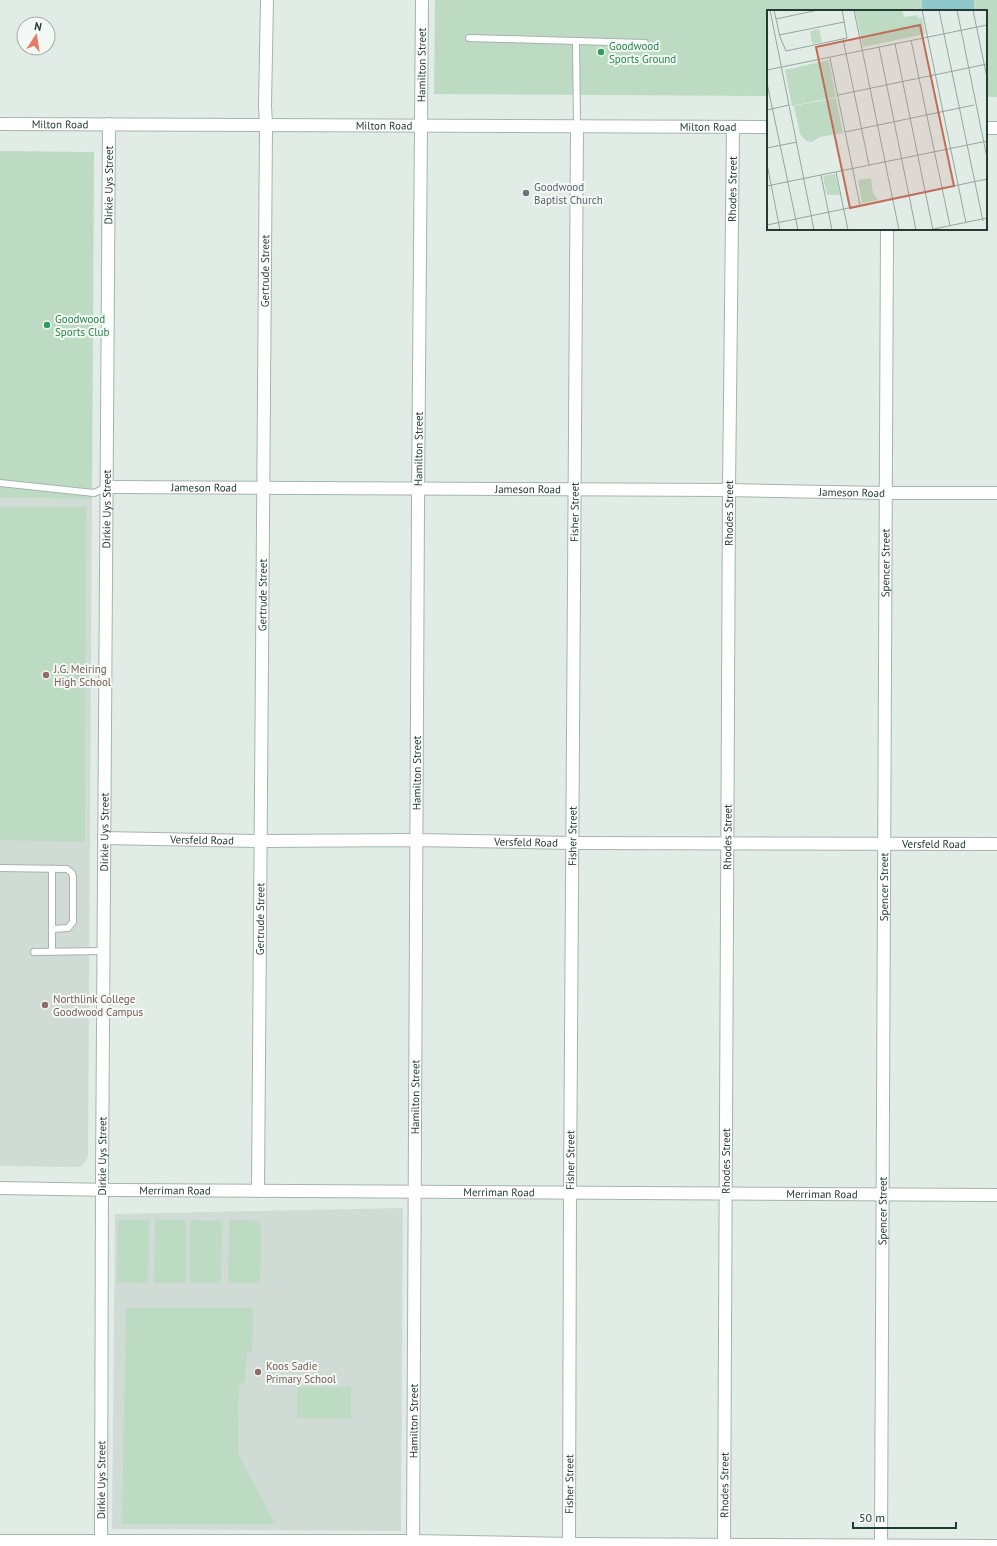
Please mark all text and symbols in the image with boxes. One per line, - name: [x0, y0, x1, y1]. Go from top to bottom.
- inset map: [767, 10, 987, 230]
- north arrow: [16, 16, 56, 56]
- text: N: [33, 19, 43, 34]
- street label: Hamilton Street: [414, 27, 429, 102]
- place label: Goodwood Sports Ground: [609, 39, 676, 66]
- marker: Goodwood Sports Ground: [596, 47, 606, 57]
- street label: Milton Road: [32, 117, 88, 131]
- street label: Milton Road: [356, 118, 412, 133]
- street label: Milton Road: [680, 120, 736, 134]
- street label: Dirkie Uys Street: [101, 145, 116, 224]
- street label: Rhodes Street: [725, 156, 740, 222]
- place label: Goodwood Baptist Church: [534, 180, 603, 207]
- marker: Goodwood Baptist Church: [521, 188, 531, 198]
- street label: Gertrude Street: [258, 235, 272, 307]
- place label: Goodwood Sports Club: [55, 312, 109, 339]
- marker: Goodwood Sports Club: [42, 320, 52, 330]
- street label: Hamilton Street: [411, 411, 426, 486]
- street label: Dirkie Uys Street: [99, 469, 114, 548]
- street label: Jameson Road: [170, 480, 237, 495]
- street label: Rhodes Street: [722, 480, 736, 546]
- street label: Jameson Road: [494, 482, 561, 496]
- street label: Fisher Street: [567, 482, 582, 542]
- street label: Jameson Road: [818, 485, 885, 500]
- street label: Spencer Street: [878, 528, 893, 597]
- street label: Gertrude Street: [255, 558, 270, 631]
- place label: J.G. Meiring High School: [53, 662, 112, 689]
- marker: J.G. Meiring High School: [41, 670, 51, 680]
- street label: Hamilton Street: [410, 735, 424, 810]
- street label: Dirkie Uys Street: [97, 792, 112, 871]
- street label: Rhodes Street: [720, 804, 735, 870]
- street label: Fisher Street: [565, 806, 580, 866]
- street label: Versfeld Road: [169, 832, 234, 847]
- street label: Versfeld Road: [493, 834, 558, 850]
- street label: Versfeld Road: [901, 837, 966, 851]
- street label: Spencer Street: [877, 852, 891, 921]
- street label: Gertrude Street: [253, 882, 267, 955]
- place label: Northlink College Goodwood Campus: [53, 992, 143, 1019]
- marker: Northlink College Goodwood Campus: [40, 1000, 50, 1010]
- street label: Hamilton Street: [408, 1059, 422, 1134]
- street label: Dirkie Uys Street: [95, 1116, 109, 1195]
- street label: Rhodes Street: [719, 1128, 733, 1194]
- street label: Fisher Street: [563, 1130, 577, 1190]
- street label: Spencer Street: [875, 1176, 890, 1245]
- street label: Merriman Road: [139, 1183, 211, 1198]
- street label: Merriman Road: [463, 1185, 535, 1199]
- street label: Merriman Road: [786, 1187, 858, 1201]
- place label: Koos Sadie Primary School: [266, 1359, 337, 1386]
- marker: Koos Sadie Primary School: [253, 1367, 263, 1377]
- street label: Hamilton Street: [406, 1383, 421, 1458]
- street label: Dirkie Uys Street: [94, 1440, 108, 1519]
- street label: Rhodes Street: [717, 1452, 731, 1518]
- street label: Fisher Street: [562, 1454, 576, 1514]
- scale bar: [853, 1504, 956, 1530]
- text: 50 m: [859, 1510, 885, 1525]

